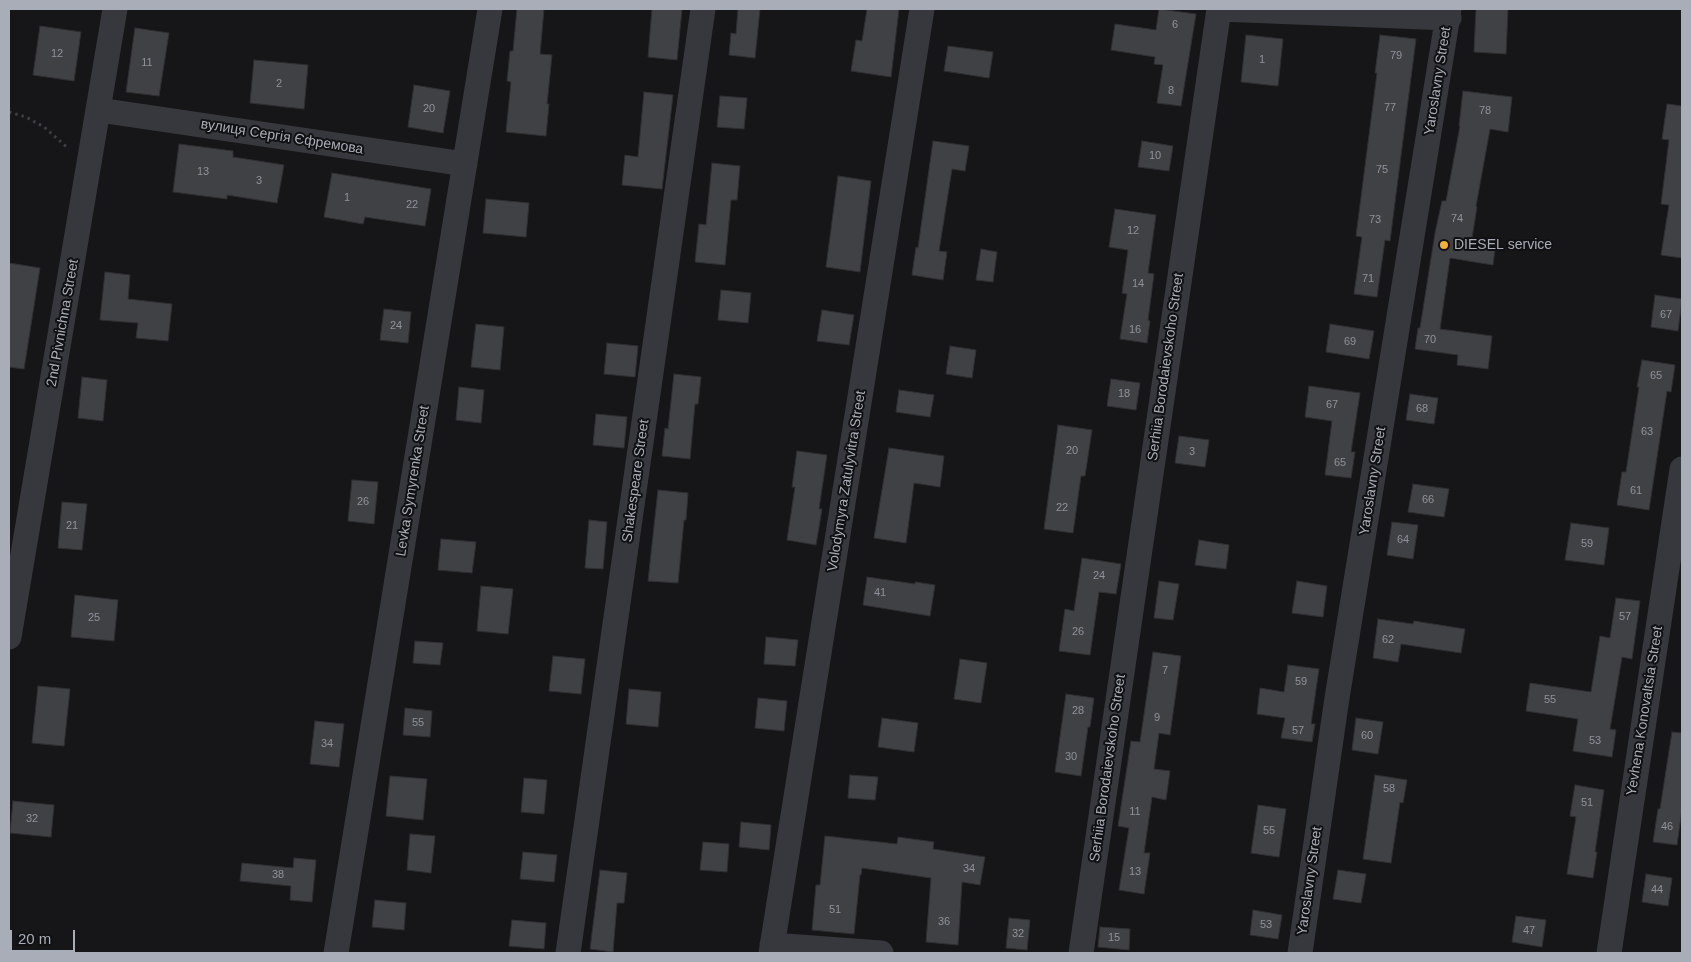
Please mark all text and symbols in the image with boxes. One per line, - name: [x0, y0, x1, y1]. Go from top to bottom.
- house number: 6: [1172, 18, 1178, 32]
- street label: Yaroslavny Street: [1421, 26, 1455, 136]
- house number: 12: [51, 47, 63, 61]
- house number: 79: [1390, 49, 1402, 63]
- house number: 1: [1259, 53, 1265, 67]
- house number: 11: [141, 56, 153, 70]
- house number: 2: [276, 77, 282, 91]
- house number: 8: [1168, 84, 1174, 98]
- house number: 77: [1384, 101, 1396, 115]
- house number: 20: [423, 102, 435, 116]
- house number: 78: [1479, 104, 1491, 118]
- street label: вулиця Сергія Єфремова: [200, 116, 364, 158]
- house number: 10: [1149, 149, 1161, 163]
- house number: 75: [1376, 163, 1388, 177]
- house number: 13: [197, 165, 209, 179]
- house number: 3: [256, 174, 262, 188]
- house number: 1: [344, 191, 350, 205]
- house number: 22: [406, 198, 418, 212]
- house number: 74: [1451, 212, 1463, 226]
- house number: 73: [1369, 213, 1381, 227]
- house number: 12: [1127, 224, 1139, 238]
- place label: DIESEL service: [1454, 237, 1552, 253]
- marker: DIESEL service: [1438, 239, 1450, 251]
- street label: 2nd Pivnichna Street: [44, 258, 82, 388]
- street label: Serhiia Borodaievskoho Street: [1145, 272, 1187, 462]
- house number: 71: [1362, 272, 1374, 286]
- house number: 14: [1132, 277, 1144, 291]
- house number: 67: [1660, 308, 1672, 322]
- house number: 24: [390, 319, 402, 333]
- house number: 16: [1129, 323, 1141, 337]
- house number: 70: [1424, 333, 1436, 347]
- house number: 69: [1344, 335, 1356, 349]
- house number: 65: [1650, 369, 1662, 383]
- house number: 18: [1118, 387, 1130, 401]
- street label: Volodymyra Zatulyvitra Street: [824, 389, 870, 573]
- house number: 67: [1326, 398, 1338, 412]
- house number: 68: [1416, 402, 1428, 416]
- street label: Levka Symyrenka Street: [393, 404, 433, 558]
- street label: Shakespeare Street: [619, 419, 653, 543]
- house number: 63: [1641, 425, 1653, 439]
- street label: Yaroslavny Street: [1356, 426, 1390, 536]
- house number: 20: [1066, 444, 1078, 458]
- house number: 3: [1189, 445, 1195, 459]
- house number: 65: [1334, 456, 1346, 470]
- house number: 61: [1630, 484, 1642, 498]
- house number: 66: [1422, 493, 1434, 507]
- house number: 26: [357, 495, 369, 509]
- house number: 22: [1056, 501, 1068, 515]
- house number: 21: [66, 519, 78, 533]
- house number: 64: [1397, 533, 1409, 547]
- house number: 59: [1581, 537, 1593, 551]
- house number: 24: [1093, 569, 1105, 583]
- house number: 41: [874, 586, 886, 600]
- house number: 57: [1619, 610, 1631, 624]
- house number: 25: [88, 611, 100, 625]
- house number: 26: [1072, 625, 1084, 639]
- street label: Yevhena Konovaltsia Street: [1623, 625, 1667, 797]
- house number: 62: [1382, 633, 1394, 647]
- house number: 7: [1162, 664, 1168, 678]
- street label: Serhiia Borodaievskoho Street: [1087, 673, 1129, 863]
- house number: 59: [1295, 675, 1307, 689]
- house number: 55: [1544, 693, 1556, 707]
- house number: 28: [1072, 704, 1084, 718]
- house number: 9: [1154, 711, 1160, 725]
- house number: 55: [412, 716, 424, 730]
- house number: 57: [1292, 724, 1304, 738]
- house number: 60: [1361, 729, 1373, 743]
- house number: 53: [1589, 734, 1601, 748]
- house number: 34: [321, 737, 333, 751]
- house number: 30: [1065, 750, 1077, 764]
- house number: 58: [1383, 782, 1395, 796]
- house number: 51: [1581, 796, 1593, 810]
- house number: 11: [1129, 805, 1141, 819]
- house number: 32: [26, 812, 38, 826]
- house number: 46: [1661, 820, 1673, 834]
- house number: 55: [1263, 824, 1275, 838]
- street label: Yaroslavny Street: [1294, 826, 1326, 936]
- house number: 34: [963, 862, 975, 876]
- house number: 13: [1129, 865, 1141, 879]
- house number: 38: [272, 868, 284, 882]
- house number: 44: [1651, 883, 1663, 897]
- house number: 51: [829, 903, 841, 917]
- house number: 36: [938, 915, 950, 929]
- house number: 53: [1260, 918, 1272, 932]
- scale bar: [12, 920, 78, 952]
- house number: 47: [1523, 924, 1535, 938]
- house number: 32: [1012, 927, 1024, 941]
- text: 20 m: [18, 930, 51, 947]
- house number: 15: [1108, 931, 1120, 945]

